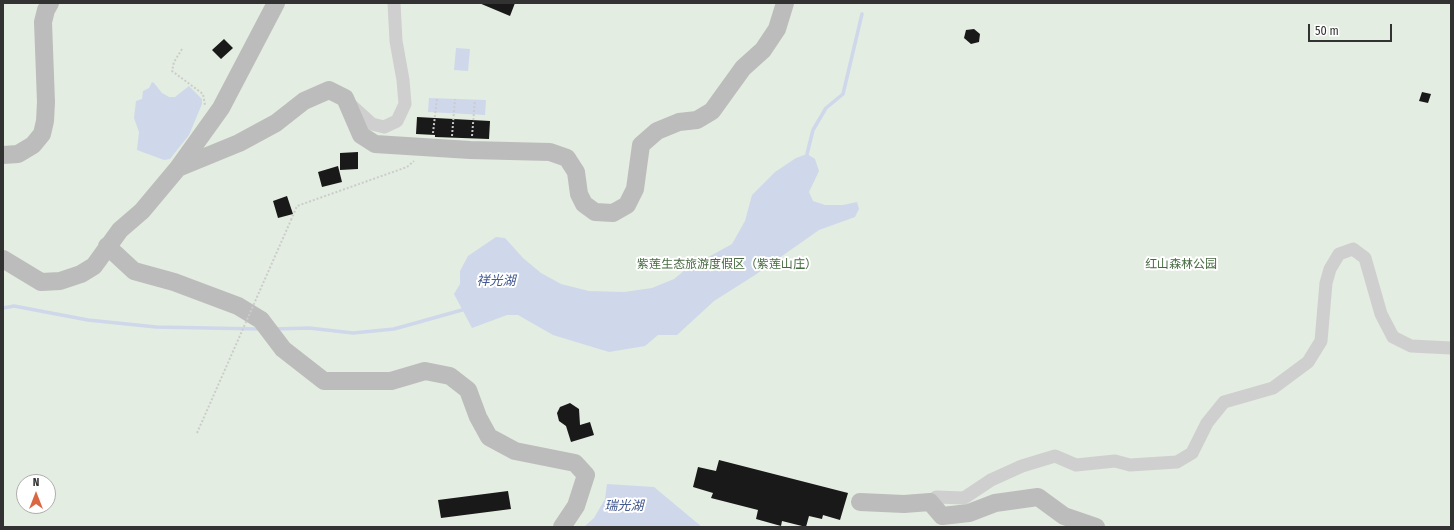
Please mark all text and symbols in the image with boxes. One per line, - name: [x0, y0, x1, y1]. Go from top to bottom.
- scale bar: [1310, 16, 1394, 42]
- text: 50 m: [1315, 24, 1339, 38]
- park label: 紫莲生态旅游度假区（紫莲山庄）: [637, 258, 817, 272]
- park label: 红山森林公园: [1145, 258, 1217, 272]
- water label: 祥光湖: [477, 273, 515, 289]
- north arrow: [16, 474, 56, 514]
- text: N: [33, 476, 39, 489]
- water label: 瑞光湖: [605, 498, 643, 514]

